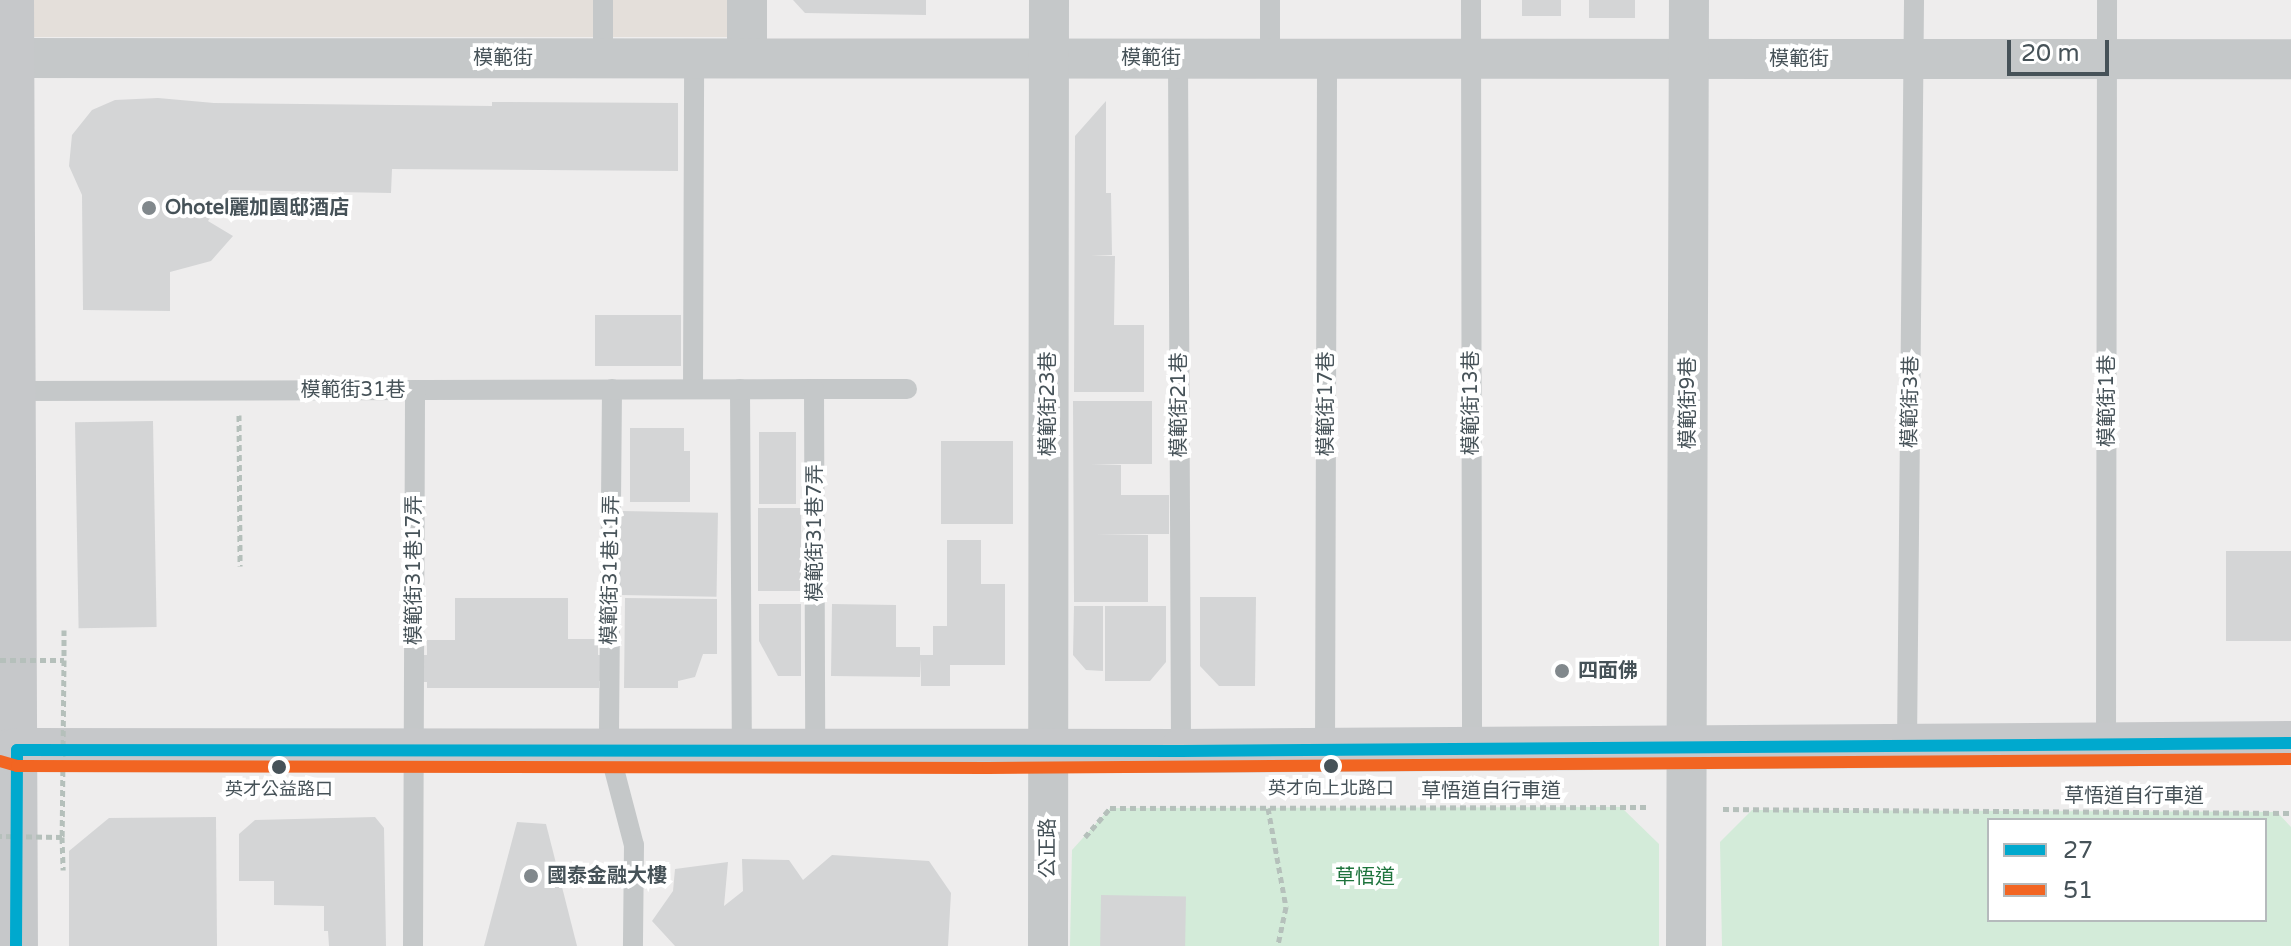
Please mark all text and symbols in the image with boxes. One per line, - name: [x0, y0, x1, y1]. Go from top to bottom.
- scale bar: [2011, 24, 2113, 74]
- text: 20 m: [2021, 39, 2079, 68]
- street label: 模範街: [473, 46, 533, 70]
- street label: 模範街: [1121, 46, 1181, 70]
- street label: 模範街: [1769, 47, 1829, 71]
- place label: Ohotel麗加園邸酒店: [165, 196, 349, 220]
- marker: Ohotel麗加園邸酒店: [140, 199, 158, 217]
- street label: 模範街13巷: [1459, 350, 1483, 456]
- street label: 模範街23巷: [1036, 351, 1060, 457]
- street label: 模範街17巷: [1314, 351, 1338, 457]
- street label: 模範街21巷: [1167, 352, 1191, 458]
- street label: 模範街1巷: [2095, 355, 2119, 447]
- street label: 模範街3巷: [1898, 356, 1924, 448]
- street label: 模範街9巷: [1676, 357, 1700, 449]
- street label: 模範街31巷: [300, 378, 406, 402]
- street label: 模範街31巷7弄: [803, 464, 827, 602]
- street label: 模範街31巷17弄: [402, 495, 426, 645]
- street label: 模範街31巷11弄: [598, 495, 624, 645]
- place label: 四面佛: [1578, 659, 1638, 683]
- marker: 四面佛: [1553, 662, 1571, 680]
- marker: 英才向上北路口: [1323, 758, 1339, 774]
- marker: 英才公益路口: [271, 759, 287, 775]
- place label: 英才向上北路口: [1268, 777, 1394, 799]
- place label: 英才公益路口: [225, 778, 333, 800]
- street label: 草悟道自行車道: [1421, 779, 1561, 803]
- street label: 草悟道自行車道: [2064, 784, 2204, 808]
- street label: 公正路: [1036, 818, 1060, 878]
- legend: [1987, 818, 2267, 922]
- text: 27: [2063, 836, 2093, 865]
- place label: 國泰金融大樓: [547, 864, 667, 888]
- park label: 草悟道: [1335, 865, 1395, 889]
- marker: 國泰金融大樓: [522, 867, 540, 885]
- text: 51: [2063, 876, 2093, 905]

